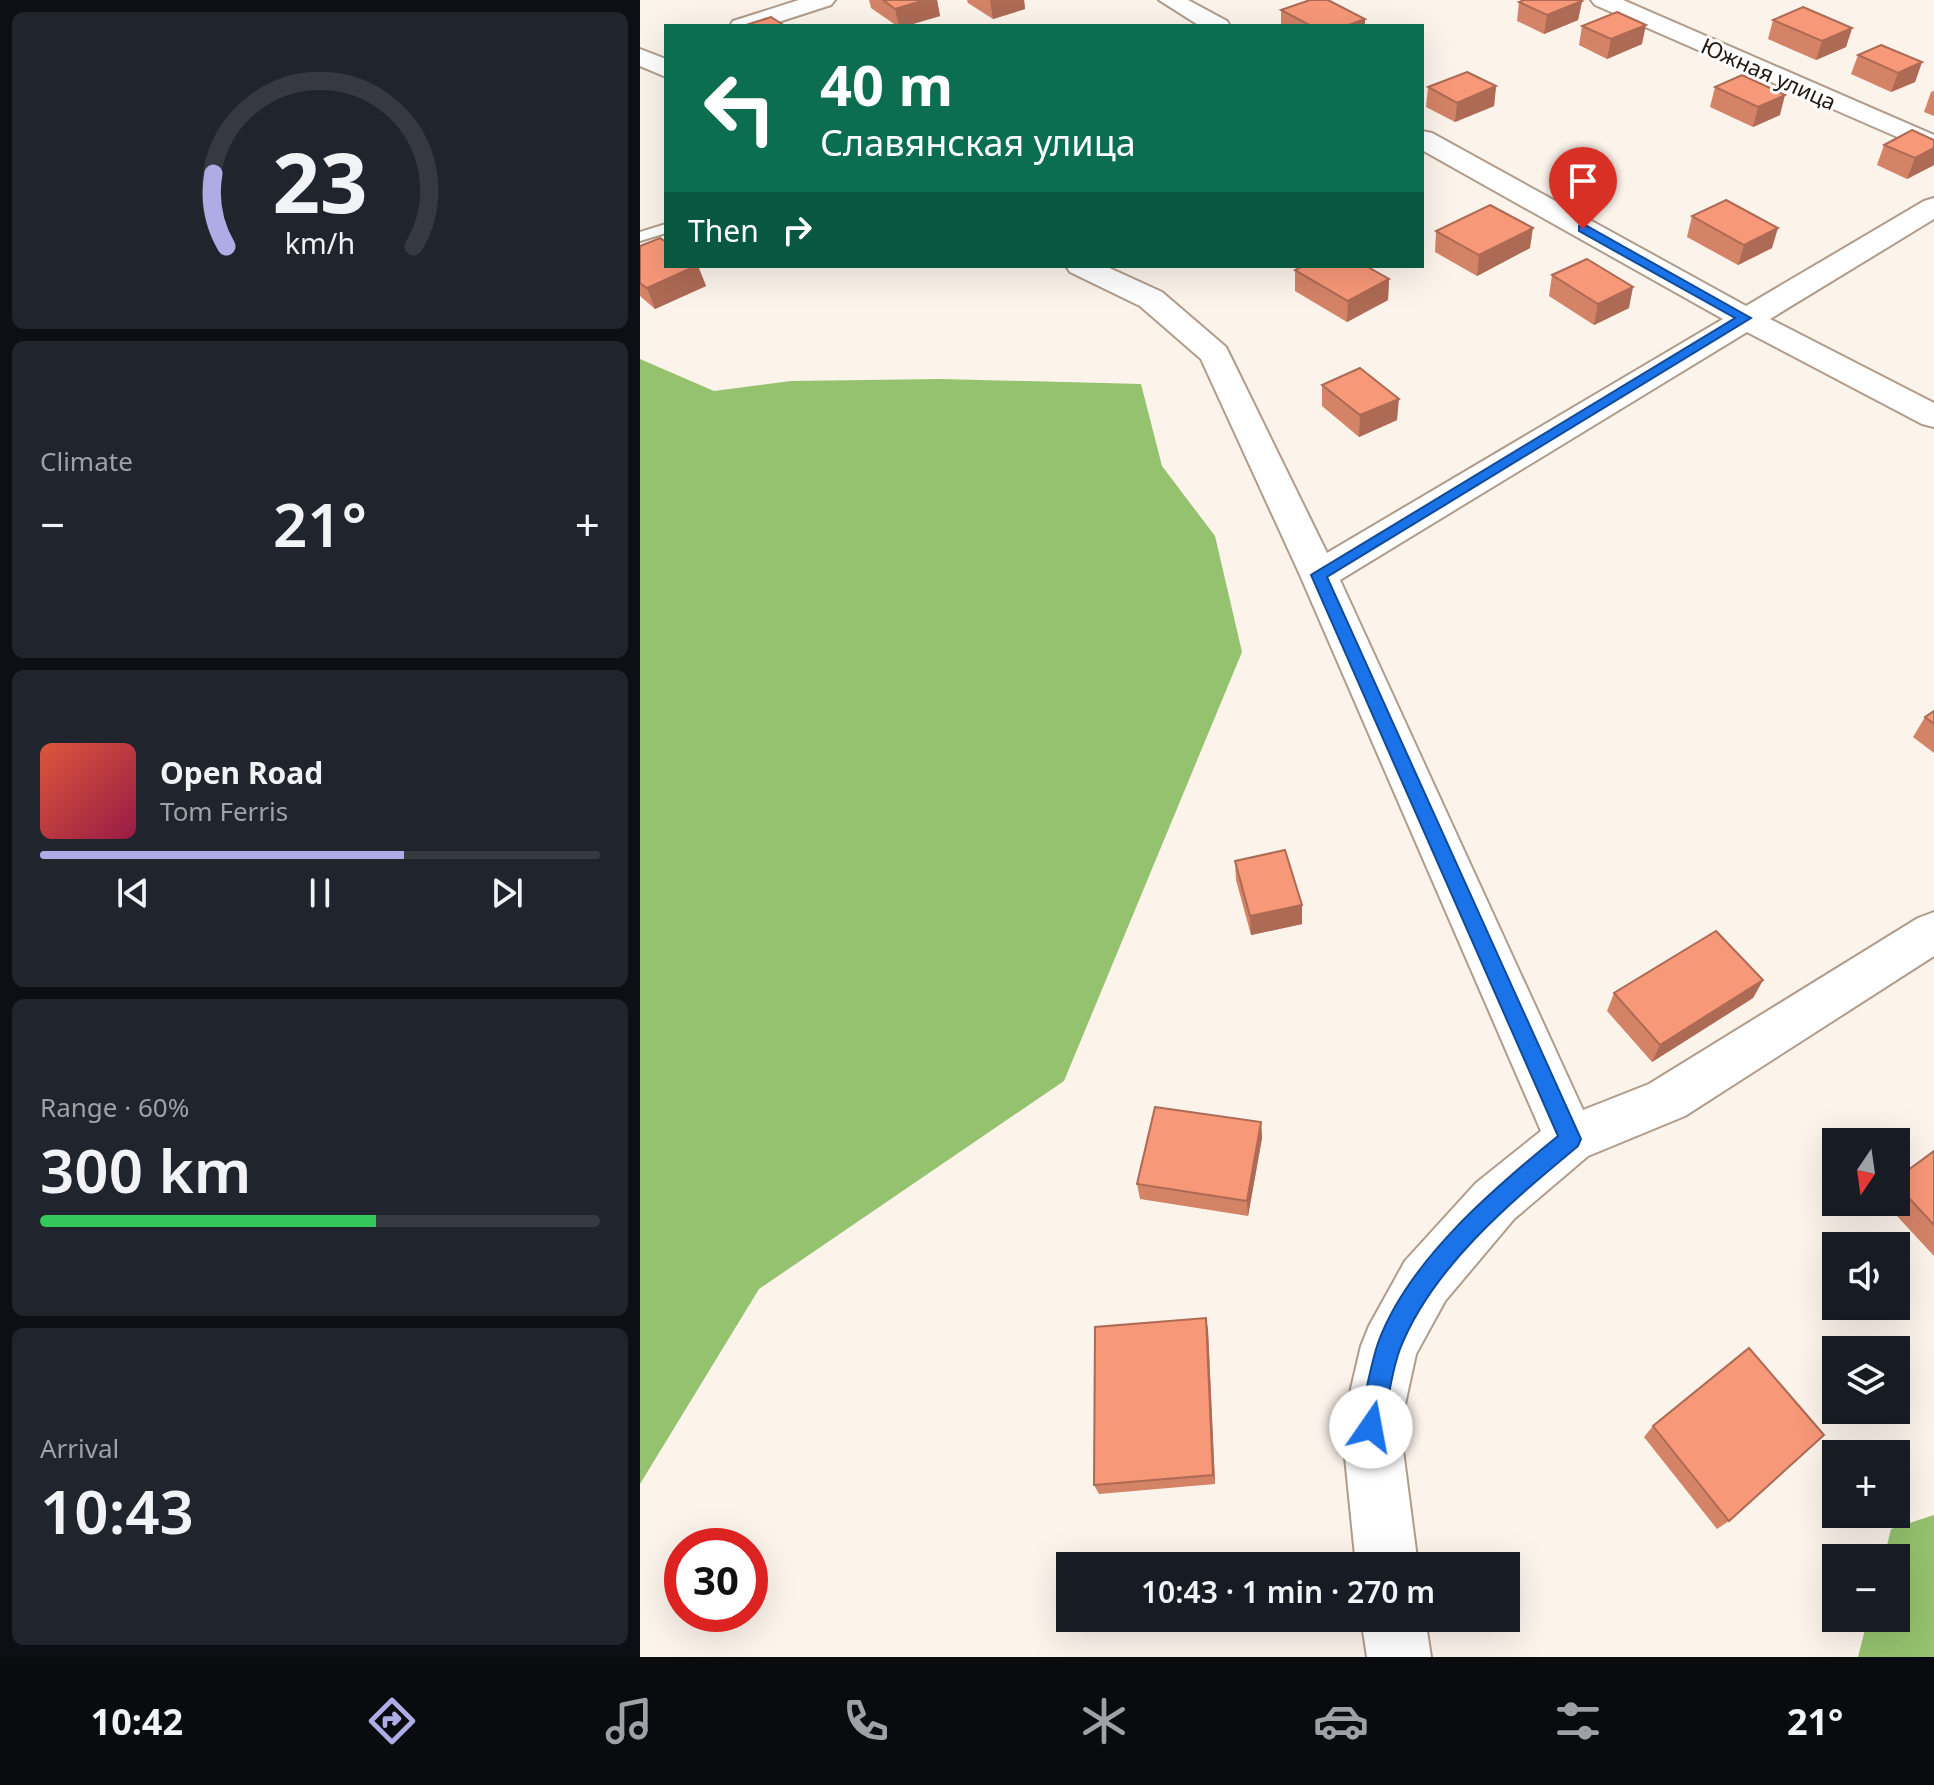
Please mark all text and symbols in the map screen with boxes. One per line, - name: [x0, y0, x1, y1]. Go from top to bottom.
- street label: Южная улица: [1697, 30, 1841, 116]
- text: 40 m: [820, 46, 953, 122]
- icon: left: [688, 56, 792, 160]
- text: Славянская улица: [820, 118, 1136, 167]
- text: 23: [272, 123, 368, 236]
- pin: [1549, 147, 1617, 229]
- icon: arrive: [1561, 159, 1605, 203]
- icon: right: [775, 208, 819, 252]
- text: Then: [688, 210, 759, 251]
- text: km/h: [285, 223, 355, 262]
- text: Climate: [40, 443, 133, 479]
- text: 21°: [273, 483, 367, 565]
- text: −: [40, 494, 65, 554]
- text: +: [575, 494, 600, 554]
- text: Open Road: [160, 752, 323, 793]
- text: Tom Ferris: [160, 793, 288, 829]
- icon: previous: [111, 871, 155, 915]
- icon: pause: [298, 871, 342, 915]
- icon: next: [485, 871, 529, 915]
- text: Range · 60%: [40, 1089, 189, 1125]
- north arrow: [1822, 1128, 1910, 1216]
- map controls: [1822, 1128, 1910, 1632]
- text: 300 km: [40, 1129, 251, 1211]
- button: sound: [1822, 1232, 1910, 1320]
- button: layers: [1822, 1336, 1910, 1424]
- position arrow: [1329, 1385, 1413, 1469]
- text: Arrival: [40, 1430, 119, 1466]
- button: +: [1822, 1440, 1910, 1528]
- text: 10:43: [40, 1470, 194, 1552]
- speed limit sign: 30: [664, 1528, 768, 1632]
- button: −: [1822, 1544, 1910, 1632]
- text: 10:43 · 1 min · 270 m: [1141, 1571, 1435, 1612]
- icon: directions: [364, 1693, 420, 1749]
- icon: music: [601, 1693, 657, 1749]
- icon: phone: [838, 1693, 894, 1749]
- icon: climate: [1076, 1693, 1132, 1749]
- icon: car: [1313, 1693, 1369, 1749]
- icon: filters: [1550, 1693, 1606, 1749]
- text: 10:42: [91, 1697, 183, 1746]
- text: 21°: [1787, 1697, 1843, 1746]

